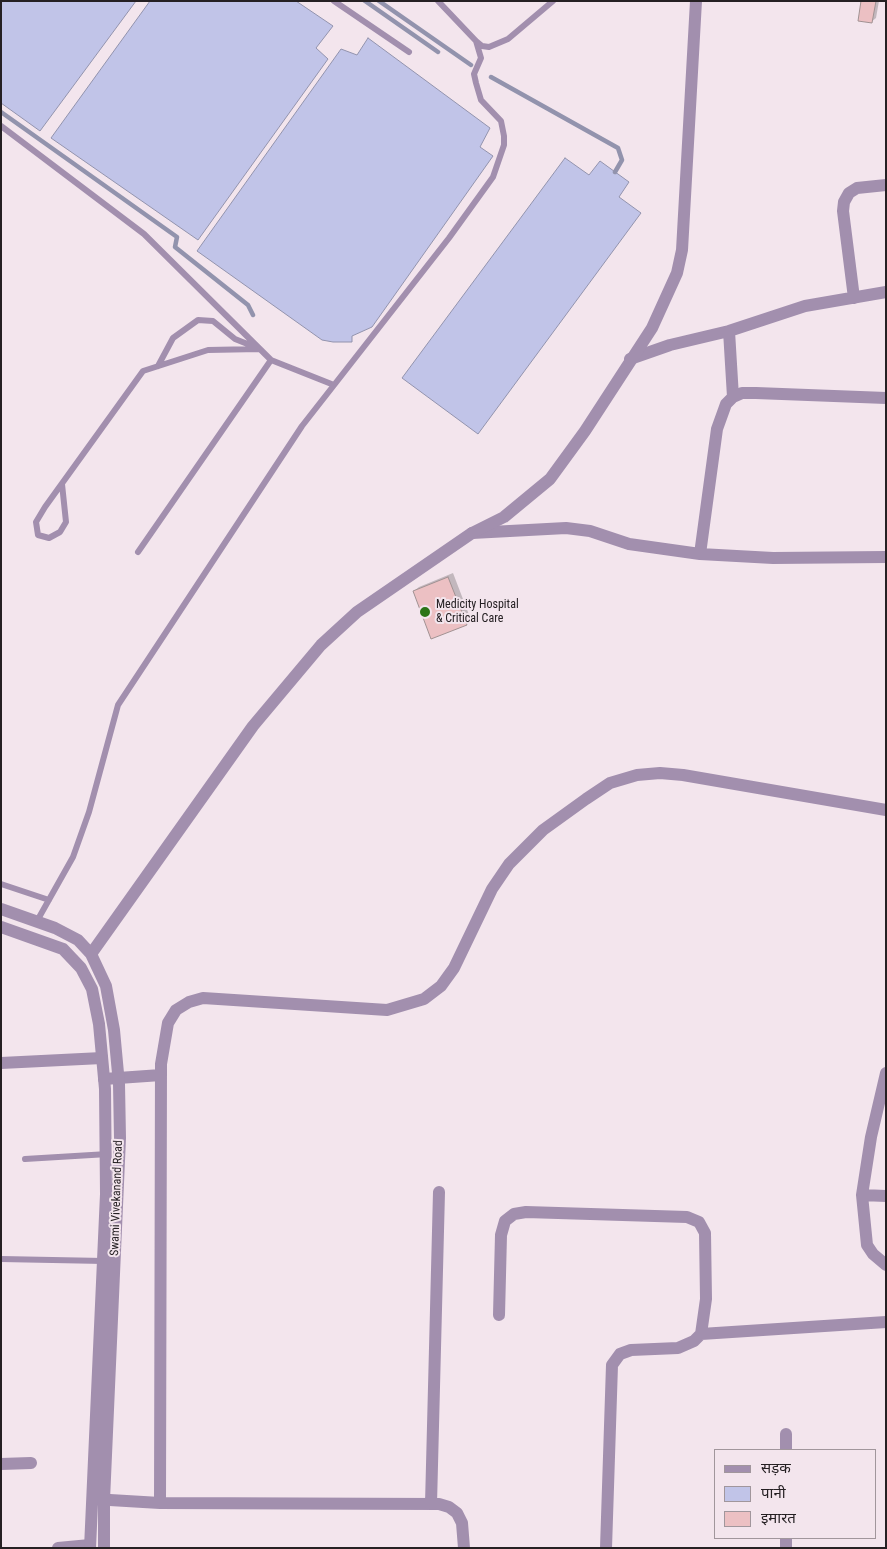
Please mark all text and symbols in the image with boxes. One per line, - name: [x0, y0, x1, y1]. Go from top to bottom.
- place label: Medicity Hospital & Critical Care: [436, 598, 519, 626]
- marker: Medicity Hospital & Critical Care: [418, 605, 432, 619]
- street label: Swami Vivekanand Road: [108, 1140, 126, 1256]
- legend: [714, 1449, 877, 1539]
- text: सड़क: [761, 1459, 791, 1477]
- text: पानी: [761, 1484, 786, 1502]
- text: इमारत: [761, 1509, 796, 1527]

